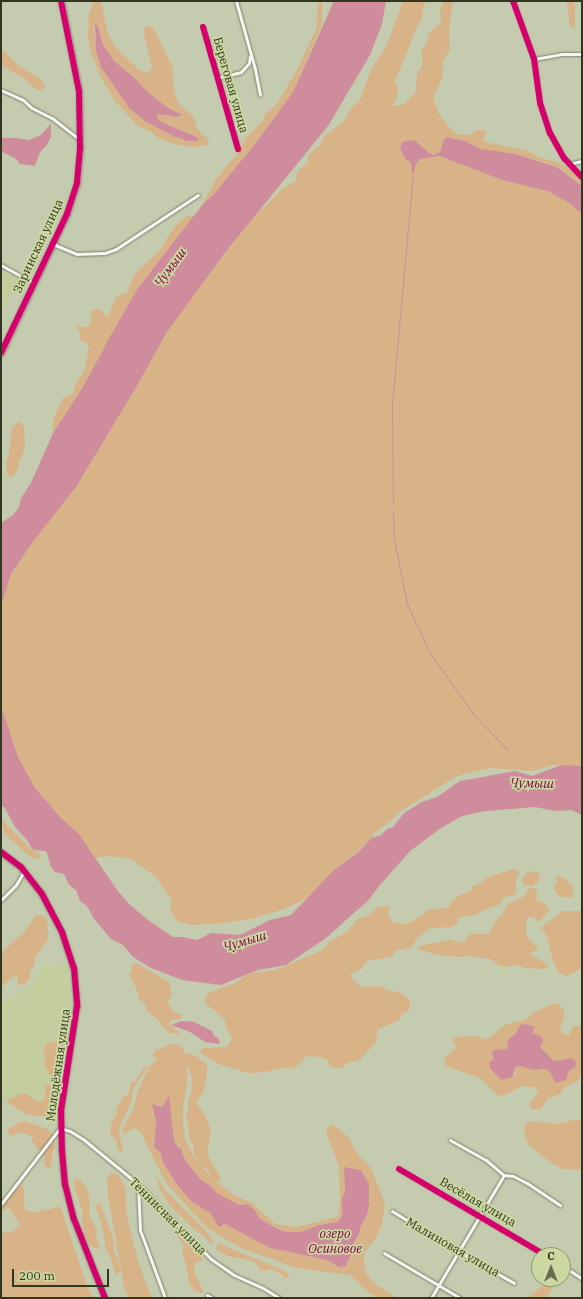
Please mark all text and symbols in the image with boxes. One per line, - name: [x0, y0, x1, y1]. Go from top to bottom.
- street label: Береговая улица: [210, 35, 252, 135]
- street label: Заринская улица: [10, 197, 66, 295]
- water label: Чумыш: [152, 246, 190, 290]
- water label: Чумыш: [510, 776, 554, 792]
- water label: Чумыш: [222, 928, 268, 956]
- street label: Молодёжная улица: [43, 1008, 73, 1122]
- street label: Теннисная улица: [126, 1174, 210, 1258]
- street label: Весёлая улица: [437, 1174, 519, 1230]
- street label: Малиновая улица: [404, 1214, 502, 1280]
- water label: озеро Осиновое: [308, 1227, 362, 1258]
- north arrow: [531, 1247, 571, 1287]
- text: С: [547, 1249, 555, 1263]
- scale bar: [14, 1261, 111, 1287]
- text: 200 m: [19, 1268, 55, 1283]

